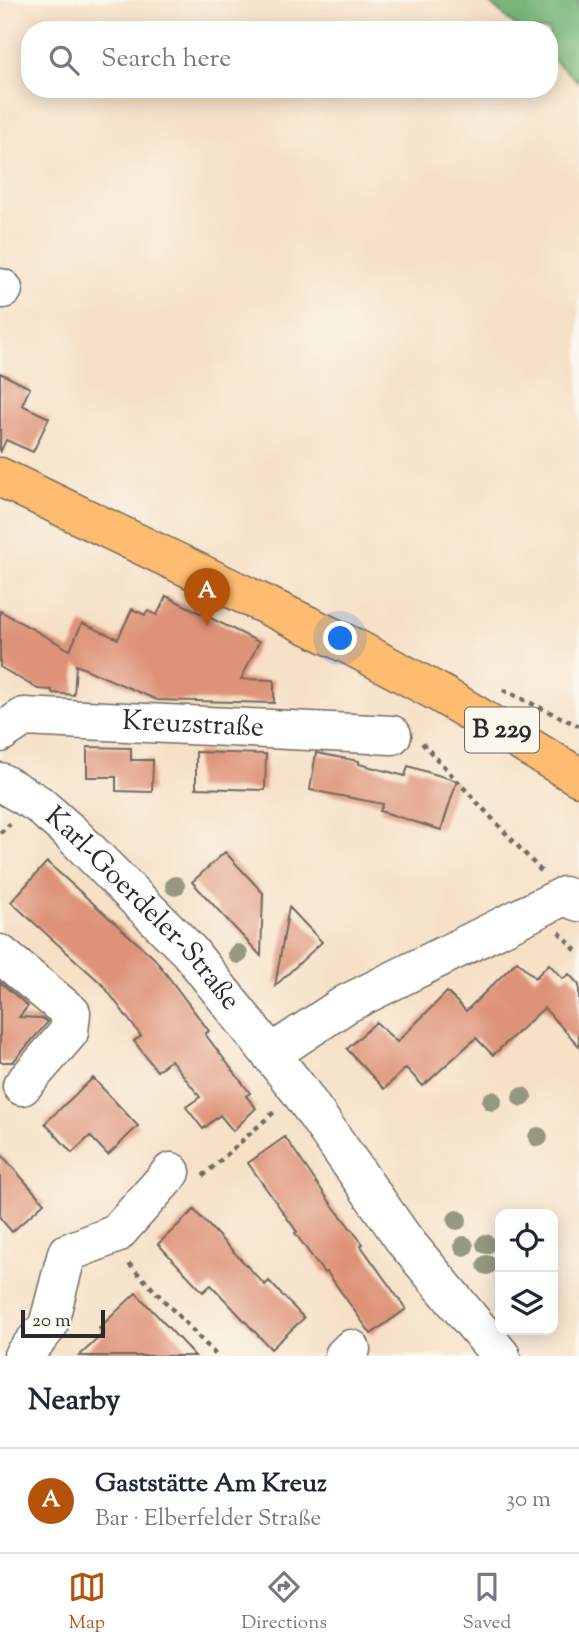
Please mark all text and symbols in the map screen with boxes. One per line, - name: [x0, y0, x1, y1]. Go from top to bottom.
- search box: [21, 21, 558, 98]
- icon: search: [45, 41, 83, 79]
- text: Search here: [101, 41, 231, 78]
- pin: A: [184, 568, 230, 626]
- your location: [323, 621, 357, 655]
- street label: Kreuzstraße: [121, 702, 265, 749]
- road number: B 229: [465, 708, 539, 752]
- street label: Karl-Goerdeler-Straße: [35, 798, 249, 1020]
- map controls: [495, 1209, 558, 1335]
- button: locate: [495, 1209, 558, 1272]
- button: layers: [495, 1272, 558, 1335]
- scale bar: [21, 1307, 105, 1339]
- text: 20 m: [32, 1308, 71, 1335]
- text: Nearby: [28, 1380, 120, 1423]
- text: Gaststätte Am Kreuz: [95, 1466, 327, 1503]
- text: A: [42, 1484, 60, 1517]
- text: 30 m: [506, 1484, 551, 1517]
- text: Bar · Elberfelder Straße: [95, 1503, 321, 1536]
- tab: Map: [68, 1568, 106, 1637]
- tab: Directions: [241, 1568, 327, 1637]
- tab: Saved: [462, 1568, 511, 1637]

